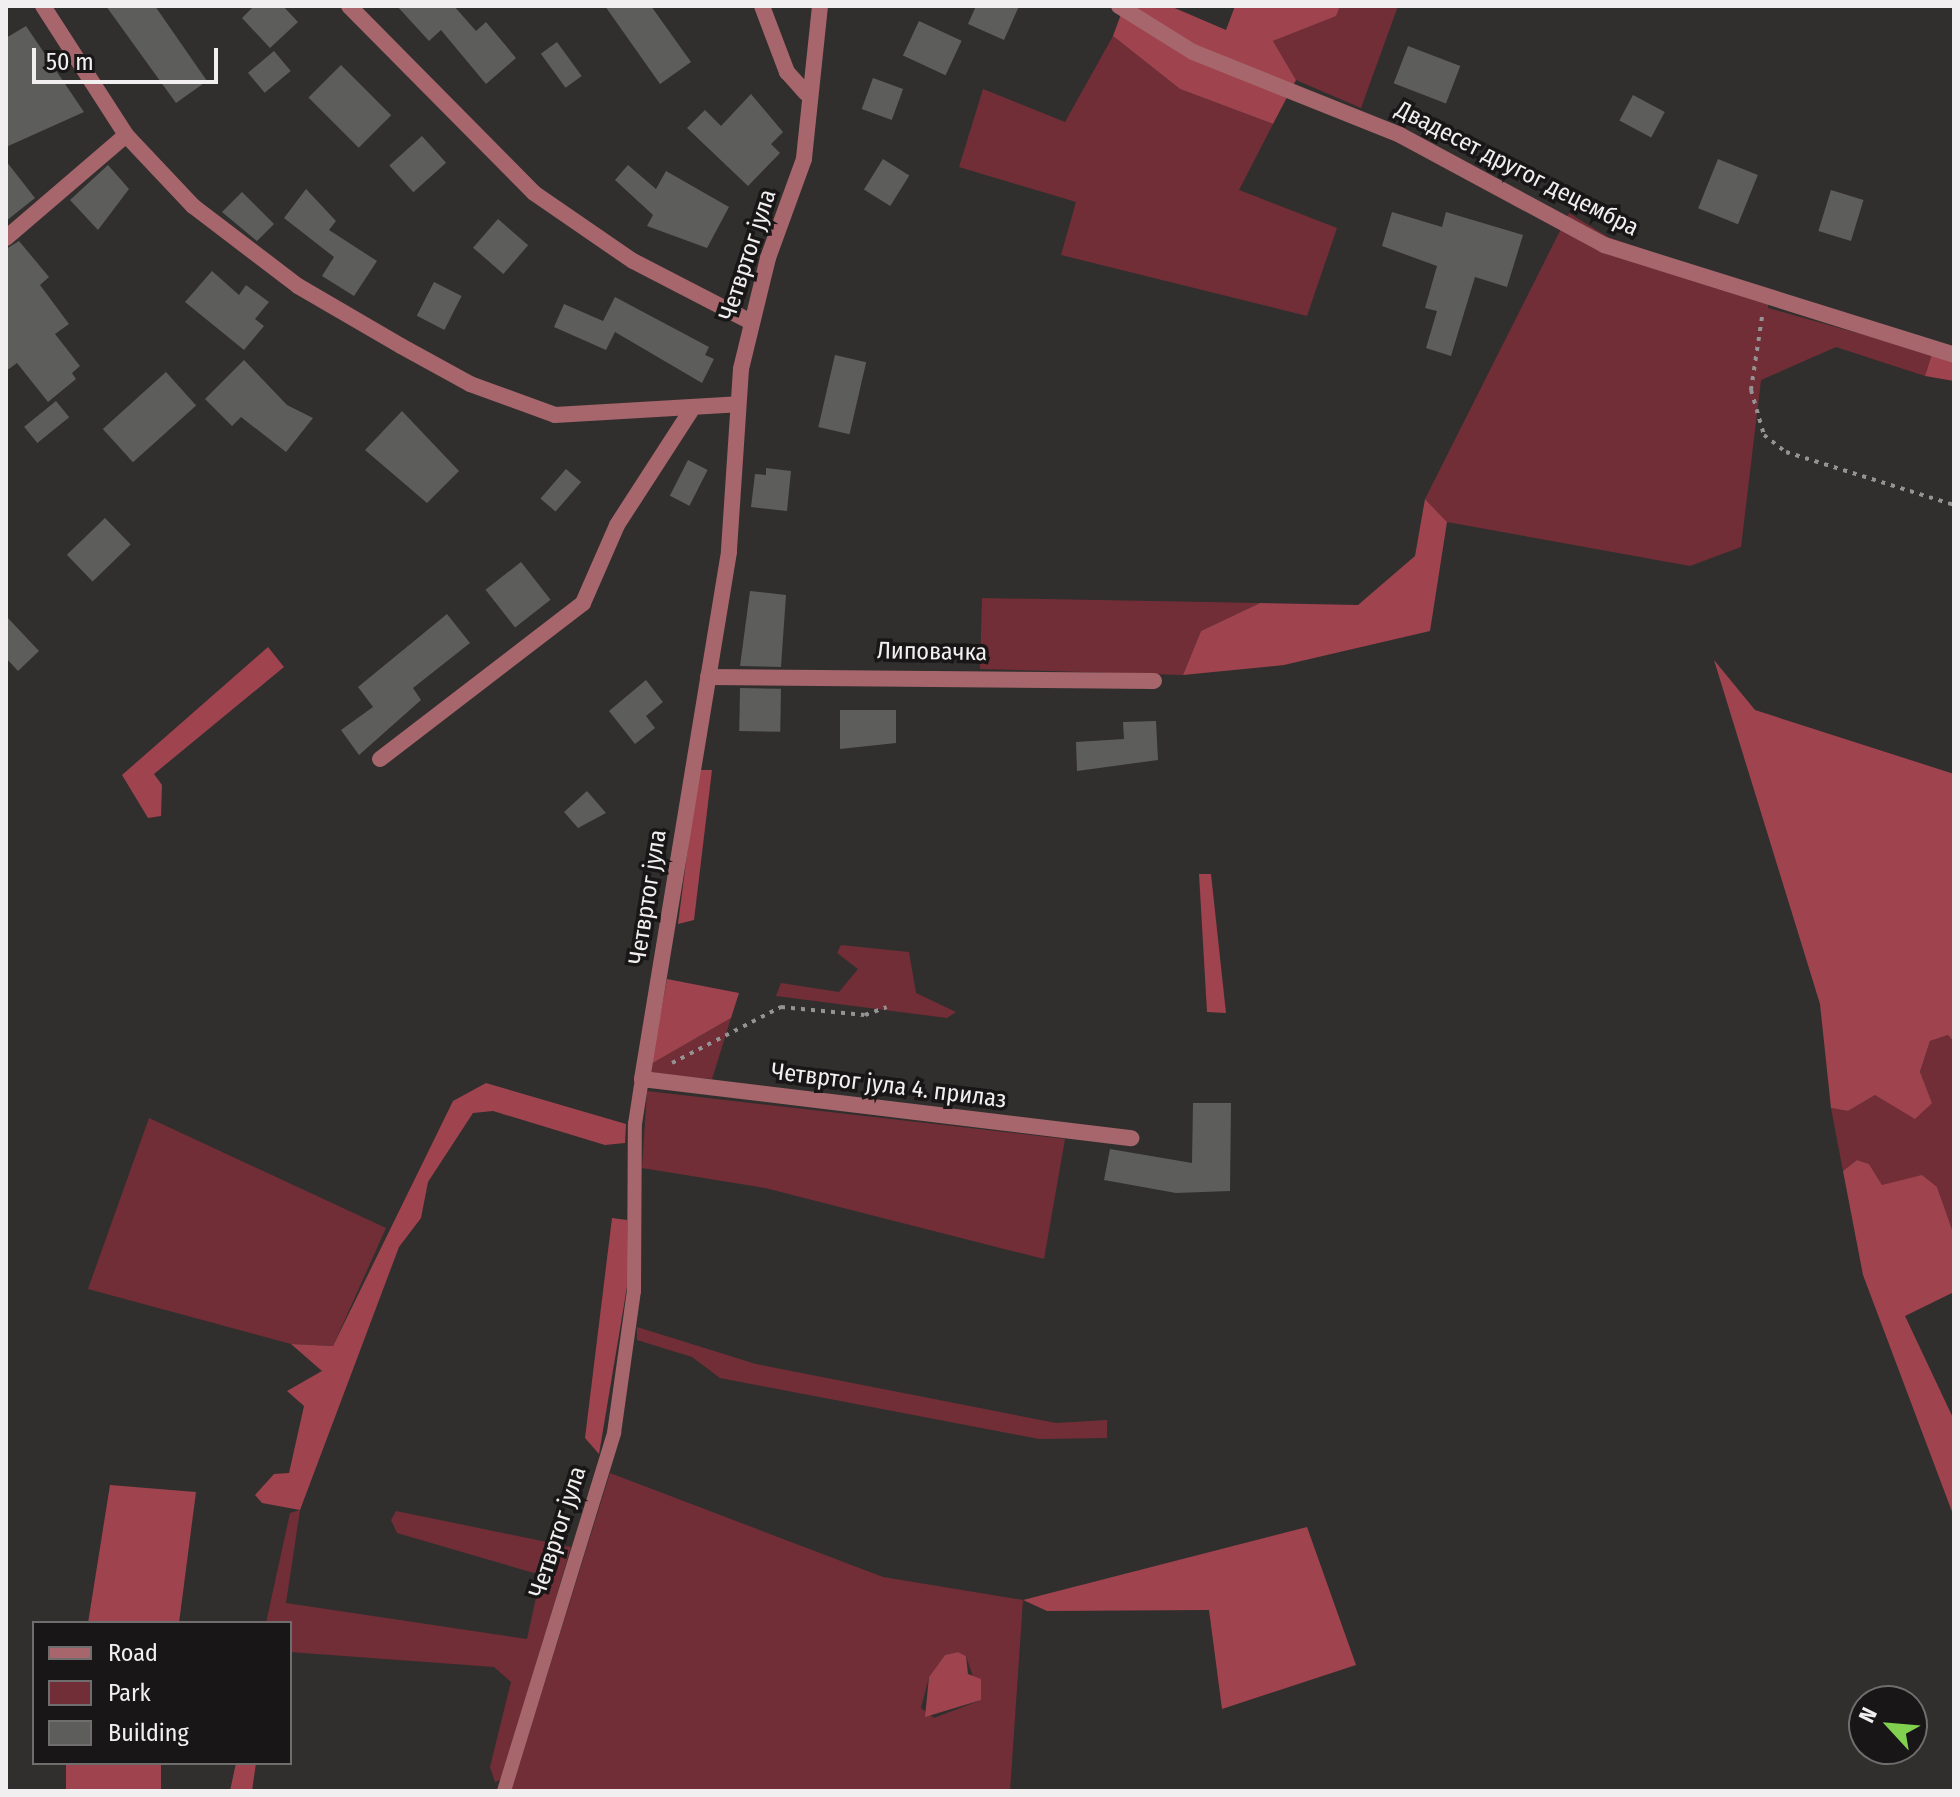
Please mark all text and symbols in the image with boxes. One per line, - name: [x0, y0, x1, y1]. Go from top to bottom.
- scale bar: [36, 32, 222, 82]
- text: 50 m: [46, 48, 94, 76]
- street label: Двадесет другог децембра: [1391, 95, 1643, 243]
- street label: Четвртог јула: [713, 186, 783, 324]
- street label: Липовачка: [877, 637, 987, 667]
- street label: Четвртог јула: [623, 828, 673, 966]
- street label: Четвртог јула 4. прилаз: [770, 1057, 1008, 1115]
- street label: Четвртог јула: [523, 1463, 593, 1601]
- legend: [32, 1621, 292, 1765]
- text: Road: [108, 1639, 158, 1667]
- text: Park: [108, 1679, 151, 1707]
- north arrow: [1848, 1685, 1928, 1765]
- text: N: [1853, 1703, 1883, 1727]
- text: Building: [108, 1719, 189, 1747]

